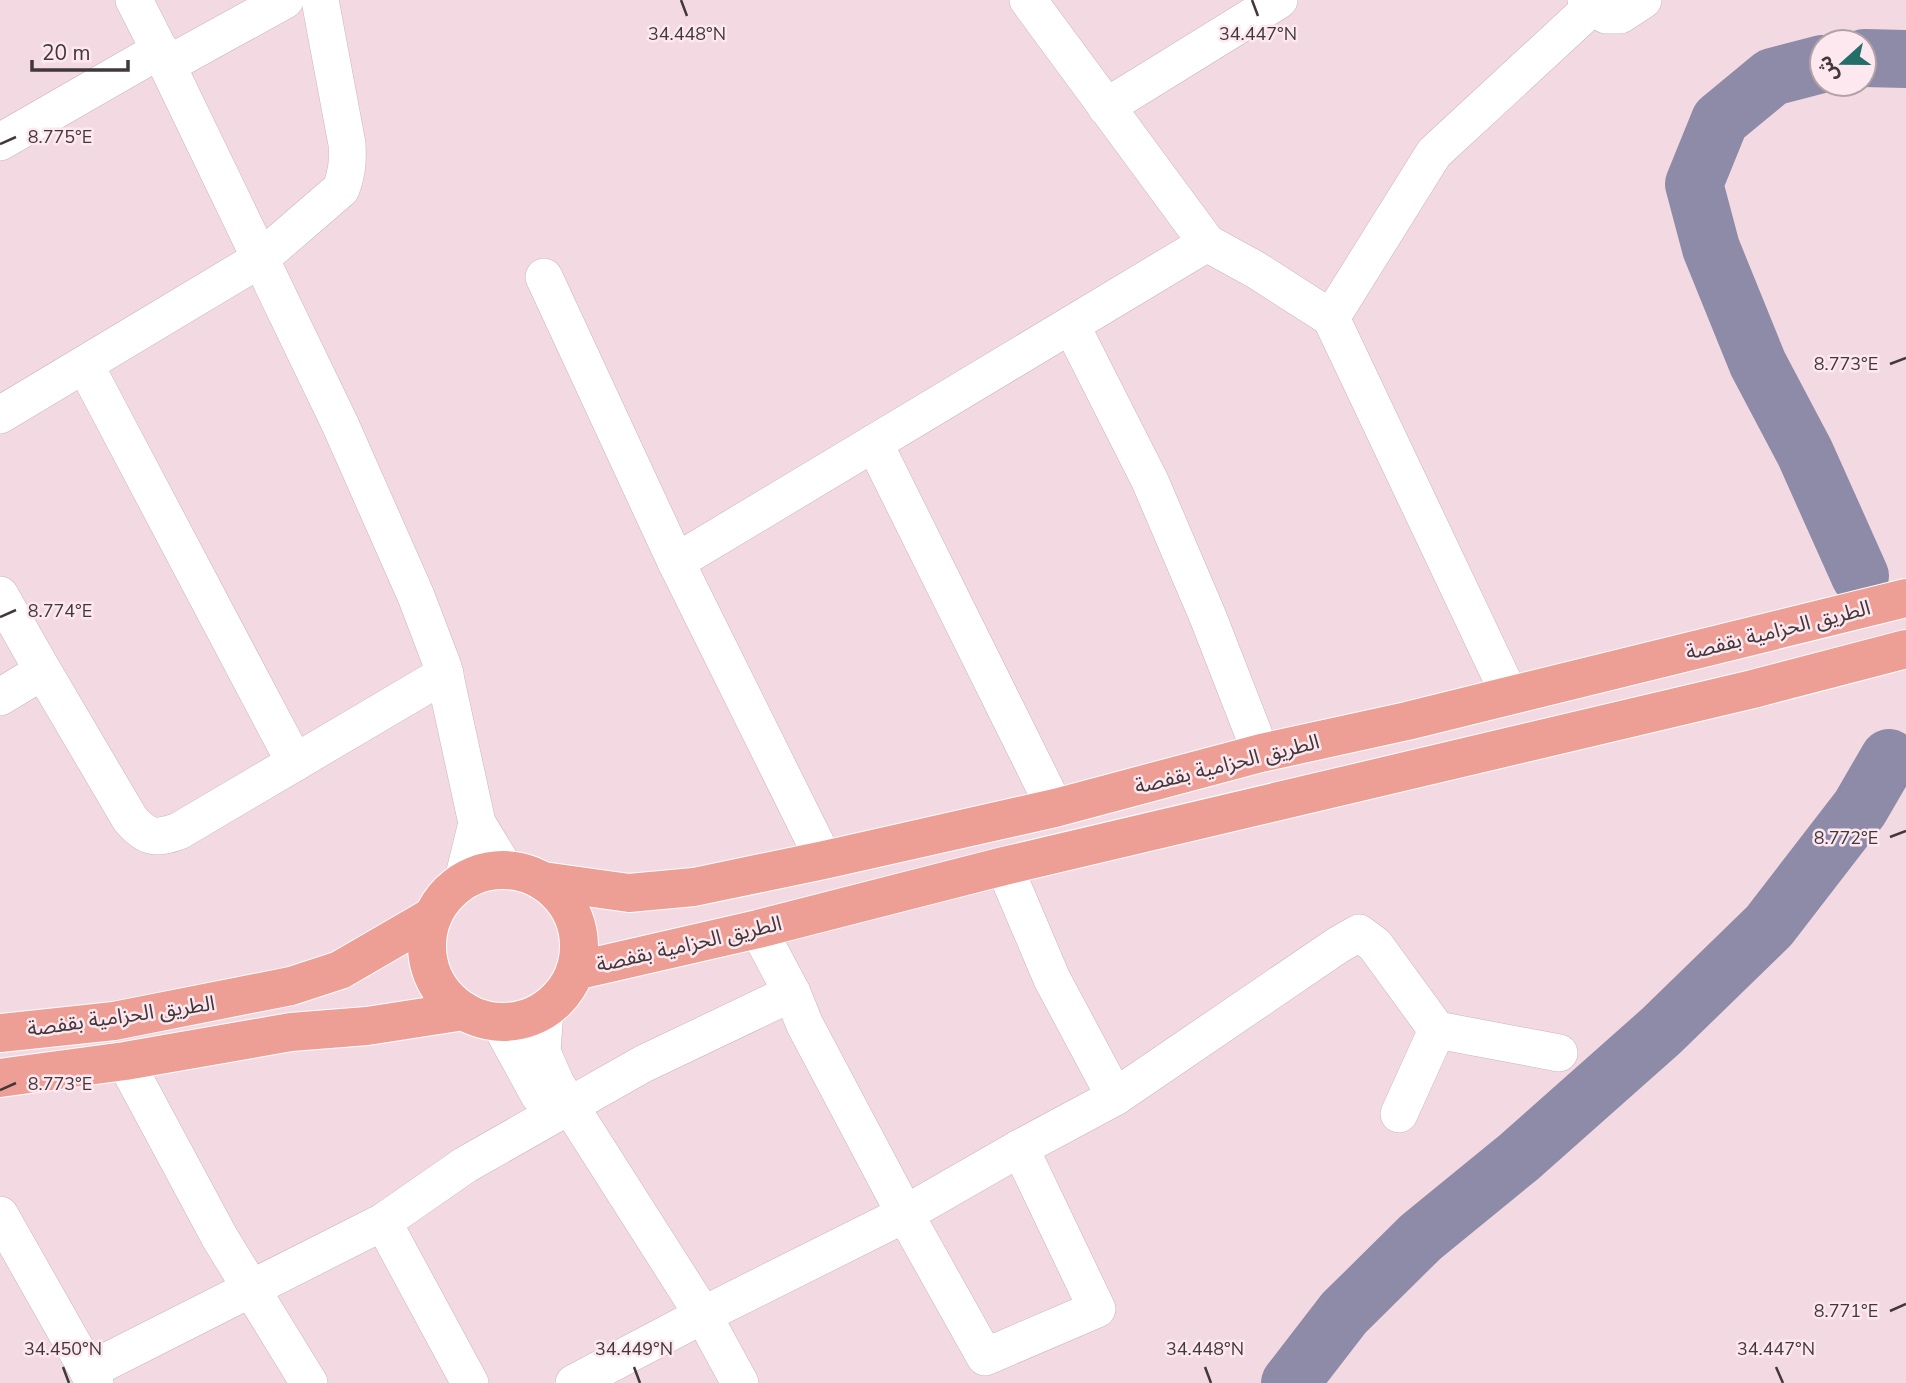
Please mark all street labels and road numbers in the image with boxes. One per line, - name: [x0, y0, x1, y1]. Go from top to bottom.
- street label: الطريق الحزامية بقفصة: [1683, 594, 1873, 666]
- street label: الطريق الحزامية بقفصة: [1132, 728, 1322, 800]
- street label: الطريق الحزامية بقفصة: [594, 909, 784, 979]
- street label: الطريق الحزامية بقفصة: [25, 989, 217, 1043]

